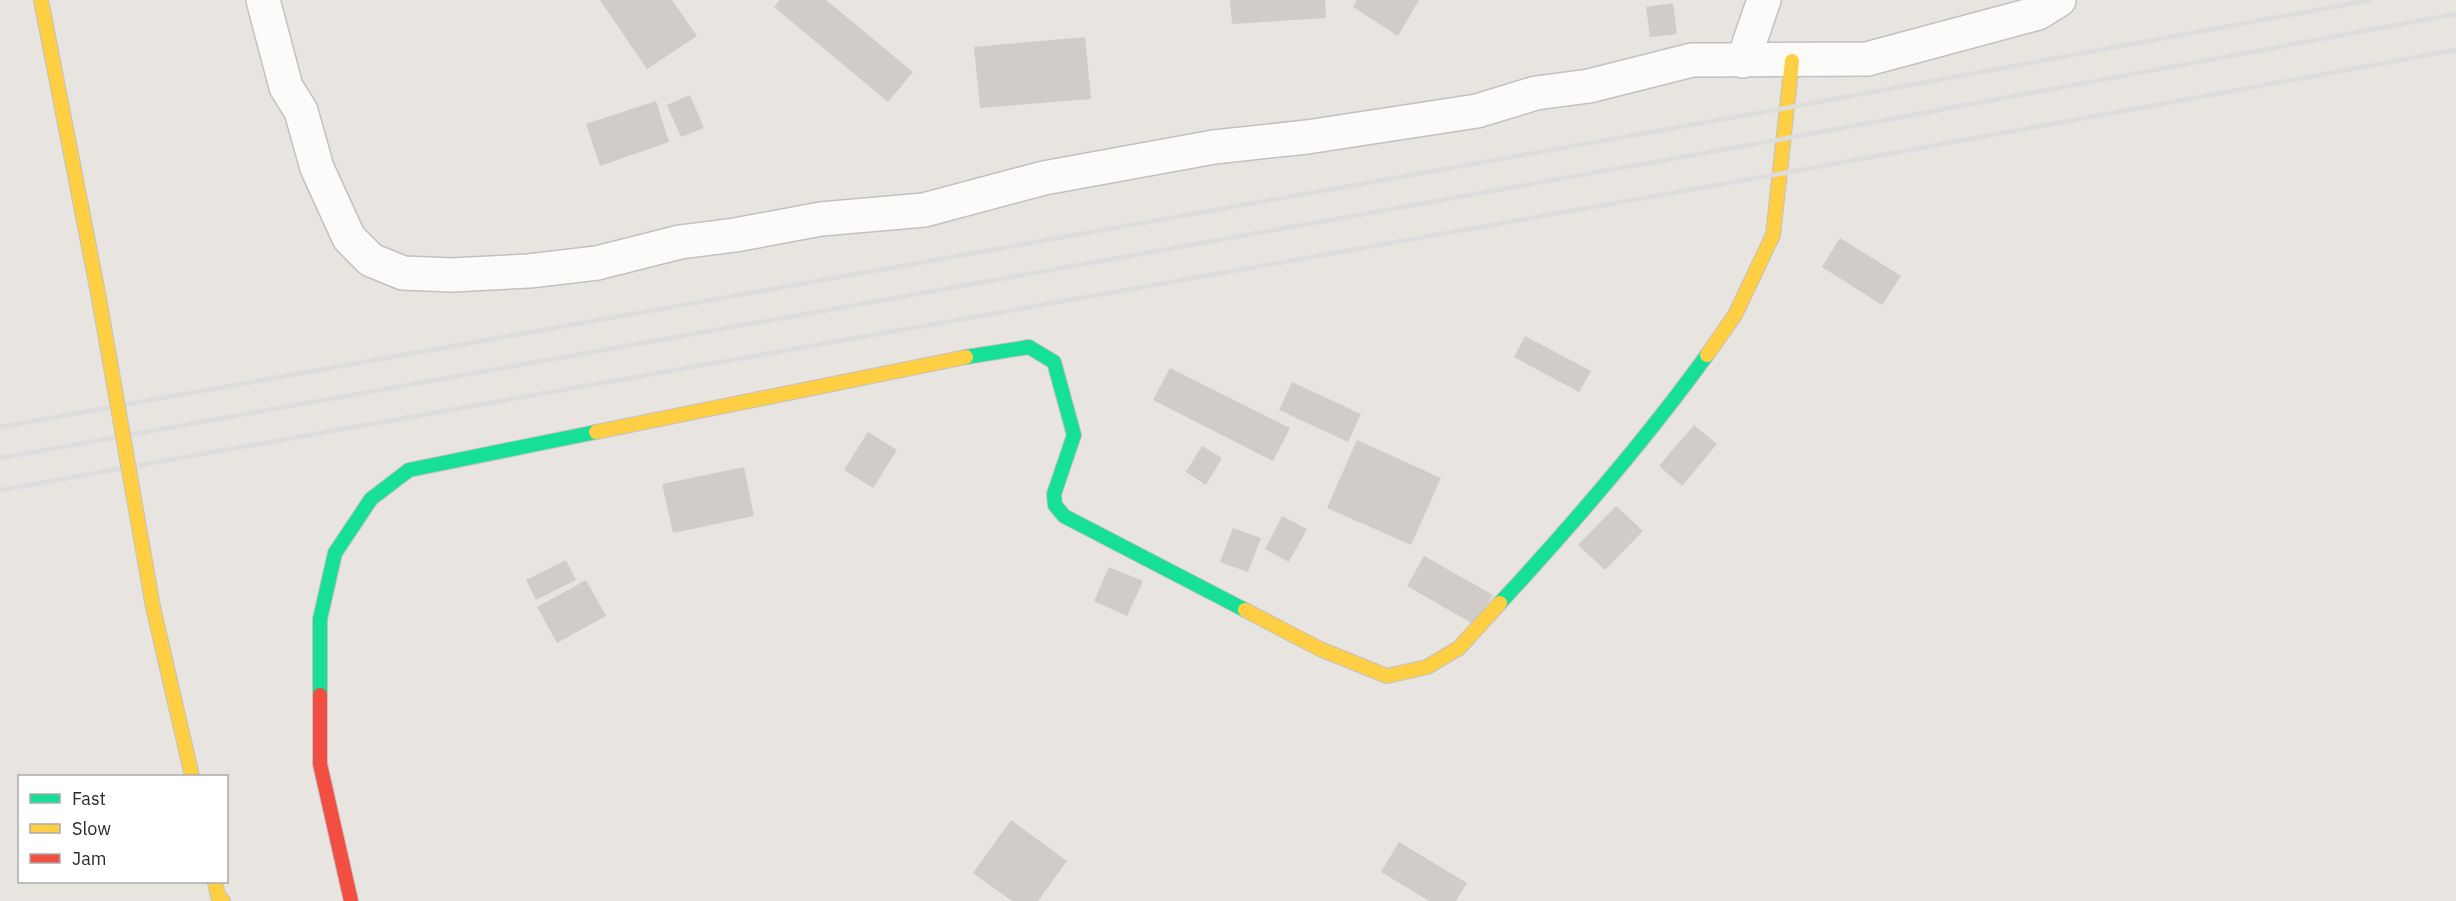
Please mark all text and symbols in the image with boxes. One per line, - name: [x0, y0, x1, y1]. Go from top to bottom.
- legend: [18, 775, 228, 883]
- text: Fast: [72, 787, 106, 810]
- text: Slow: [72, 817, 111, 840]
- text: Jam: [72, 847, 107, 870]

